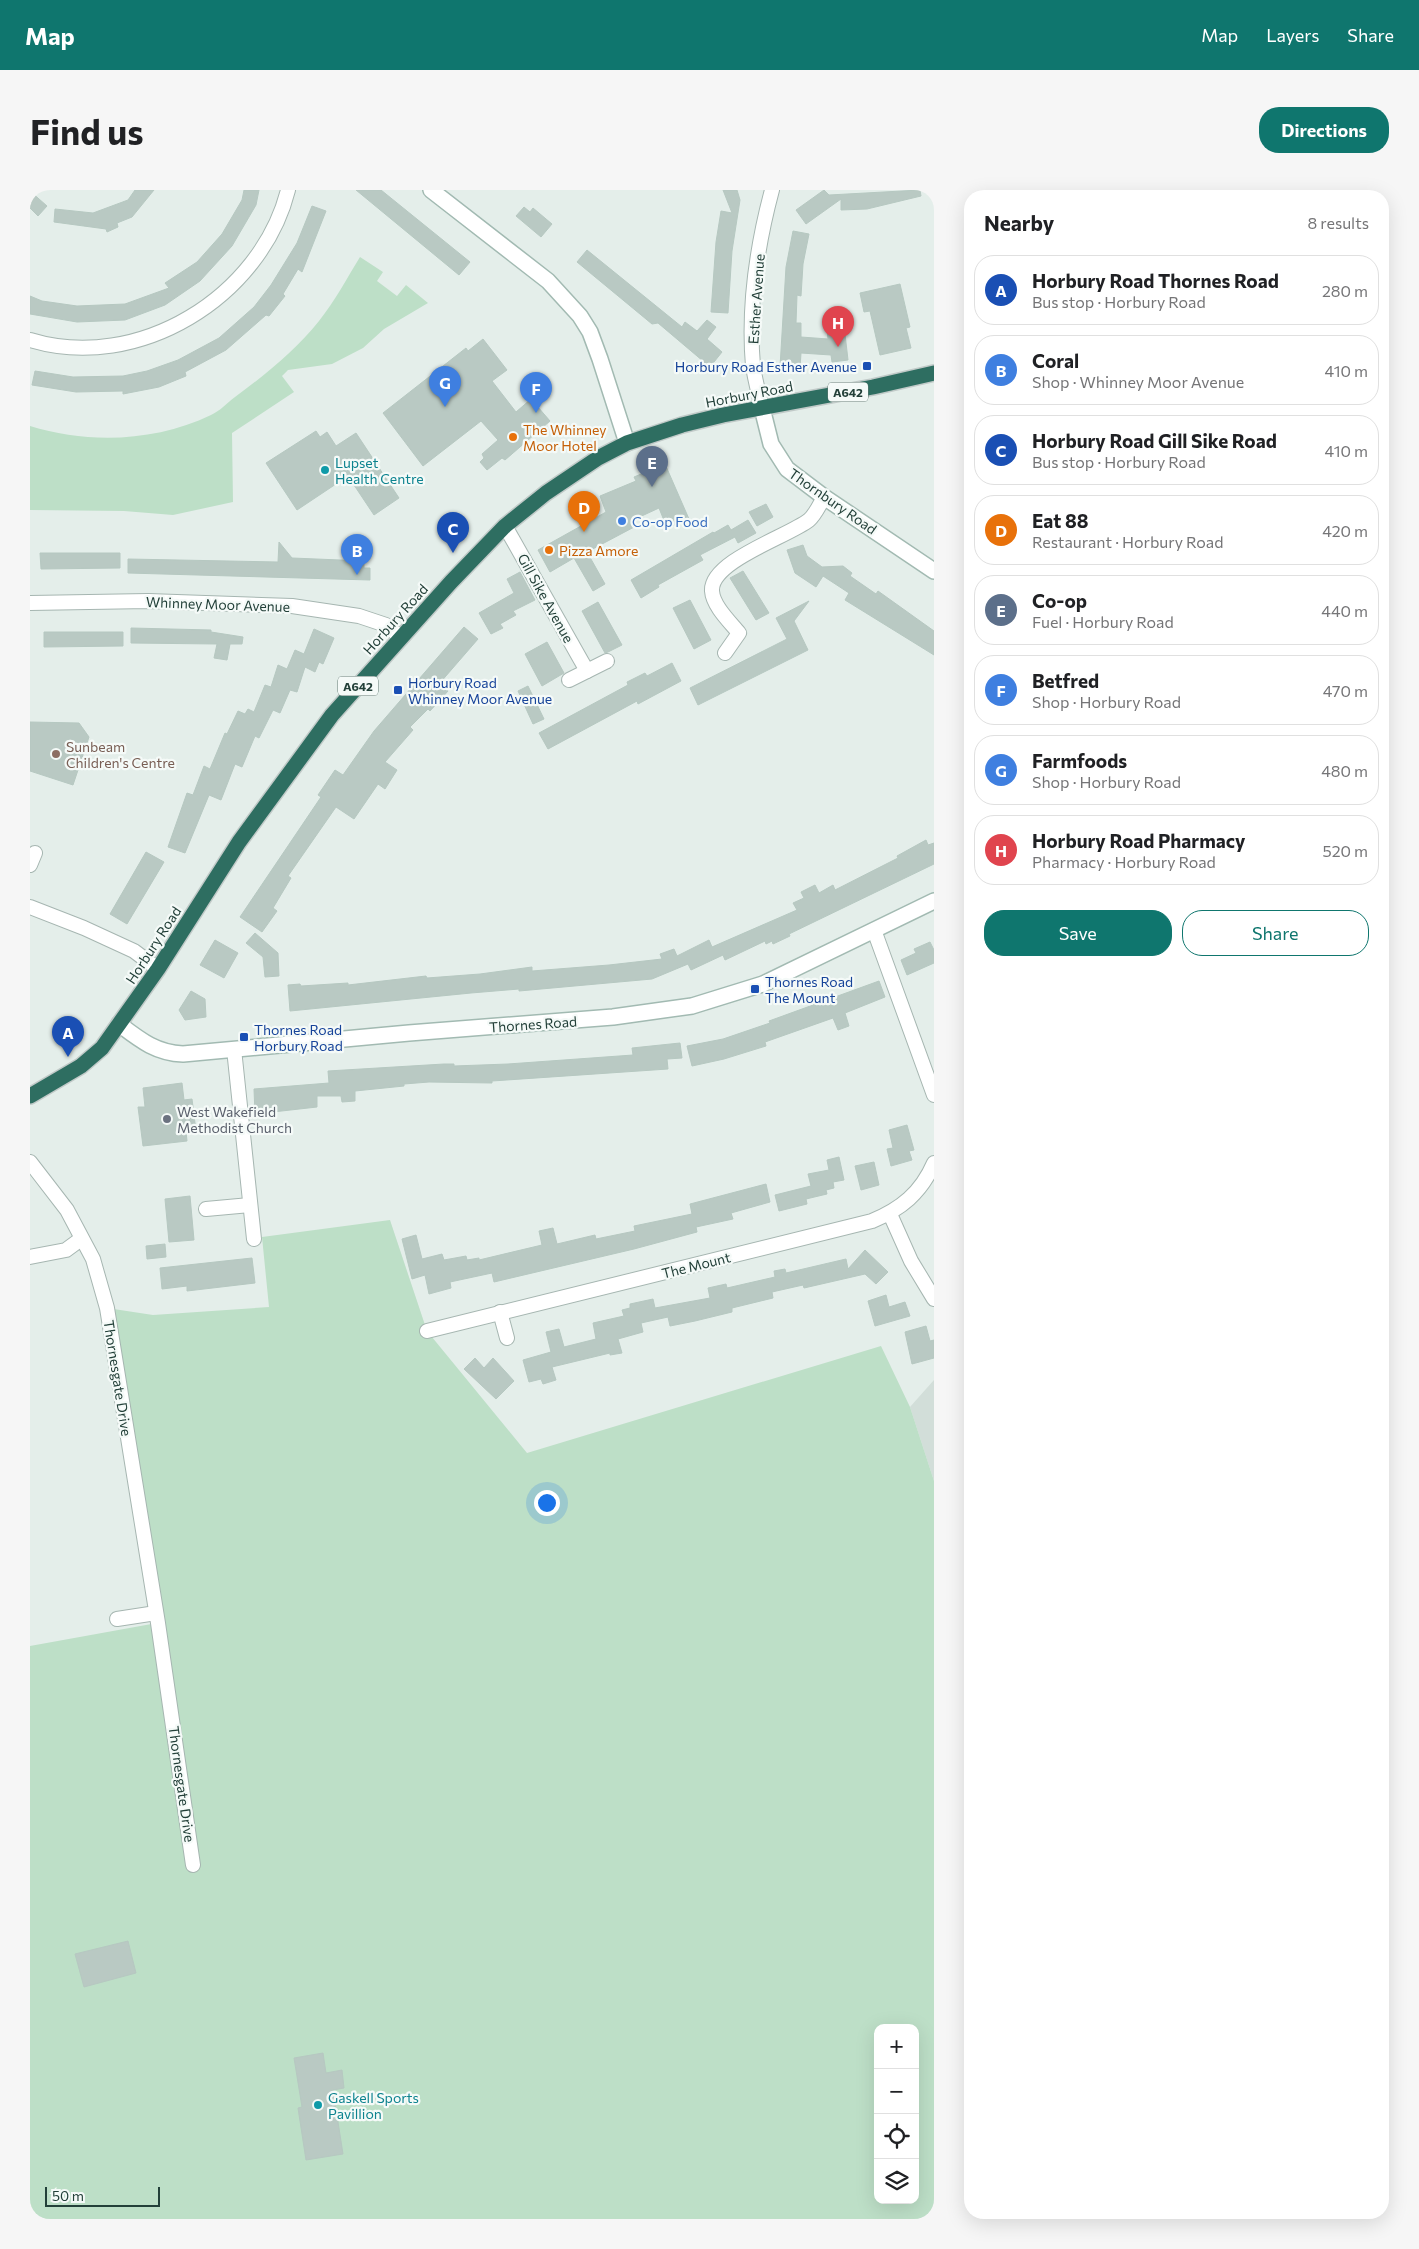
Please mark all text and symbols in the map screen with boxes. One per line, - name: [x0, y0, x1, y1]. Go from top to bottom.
- text: Map: [25, 21, 75, 50]
- text: Map: [1201, 24, 1238, 46]
- text: Layers: [1266, 24, 1319, 46]
- text: Share: [1347, 24, 1394, 46]
- button: Directions: [1259, 107, 1389, 153]
- text: Find us: [30, 109, 144, 152]
- text: Nearby: [984, 210, 1054, 235]
- text: 8 results: [1308, 213, 1369, 232]
- street label: Esther Avenue: [744, 253, 768, 345]
- text: Horbury Road Thornes Road: [1032, 269, 1279, 292]
- text: A: [995, 281, 1007, 300]
- text: 280 m: [1322, 281, 1368, 300]
- text: Bus stop · Horbury Road: [1032, 292, 1206, 311]
- pin: H: [822, 306, 854, 347]
- text: Coral: [1032, 349, 1079, 372]
- place label: Horbury Road Esther Avenue: [675, 358, 857, 375]
- marker: Horbury Road Esther Avenue: [861, 360, 873, 372]
- text: B: [996, 361, 1006, 380]
- text: 410 m: [1325, 361, 1368, 380]
- pin: G: [429, 366, 461, 407]
- pin: F: [520, 372, 552, 413]
- text: Shop · Whinney Moor Avenue: [1032, 372, 1244, 391]
- street label: Horbury Road: [704, 377, 794, 411]
- road number: A642: [828, 382, 868, 402]
- place label: The Whinney Moor Hotel: [523, 421, 606, 454]
- text: Horbury Road Gill Sike Road: [1032, 429, 1277, 452]
- marker: The Whinney Moor Hotel: [507, 431, 519, 443]
- text: C: [996, 441, 1006, 460]
- text: 410 m: [1325, 441, 1368, 460]
- pin: E: [636, 446, 668, 487]
- text: Bus stop · Horbury Road: [1032, 452, 1206, 471]
- place label: Lupset Health Centre: [335, 454, 424, 487]
- marker: Lupset Health Centre: [319, 464, 331, 476]
- street label: Thornbury Road: [786, 464, 880, 538]
- pin: D: [568, 491, 600, 532]
- text: Eat 88: [1032, 509, 1089, 532]
- pin: C: [437, 512, 469, 553]
- place label: Co-op Food: [632, 513, 708, 530]
- marker: Co-op Food: [616, 515, 628, 527]
- text: D: [995, 521, 1007, 540]
- text: 420 m: [1322, 521, 1368, 540]
- text: Restaurant · Horbury Road: [1032, 532, 1223, 551]
- pin: B: [341, 534, 373, 575]
- place label: Pizza Amore: [559, 542, 638, 559]
- marker: Pizza Amore: [543, 544, 555, 556]
- street label: Gill Sike Avenue: [514, 550, 578, 646]
- street label: Horbury Road: [359, 580, 431, 658]
- text: Co-op: [1032, 589, 1087, 612]
- street label: Whinney Moor Avenue: [146, 593, 290, 615]
- text: E: [996, 601, 1006, 620]
- text: 440 m: [1321, 601, 1368, 620]
- text: Fuel · Horbury Road: [1032, 612, 1174, 631]
- text: Betfred: [1032, 669, 1099, 692]
- place label: Horbury Road Whinney Moor Avenue: [408, 674, 552, 707]
- road number: A642: [338, 676, 378, 696]
- text: F: [996, 681, 1006, 700]
- text: 470 m: [1323, 681, 1368, 700]
- marker: Horbury Road Whinney Moor Avenue: [392, 684, 404, 696]
- text: Shop · Horbury Road: [1032, 692, 1181, 711]
- place label: Sunbeam Children's Centre: [66, 738, 175, 771]
- marker: Sunbeam Children's Centre: [50, 748, 62, 760]
- text: Farmfoods: [1032, 749, 1127, 772]
- text: G: [995, 761, 1007, 780]
- text: 480 m: [1321, 761, 1368, 780]
- text: Shop · Horbury Road: [1032, 772, 1181, 791]
- text: Horbury Road Pharmacy: [1032, 829, 1245, 852]
- text: H: [995, 841, 1007, 860]
- text: 520 m: [1323, 841, 1368, 860]
- text: Pharmacy · Horbury Road: [1032, 852, 1216, 871]
- street label: Horbury Road: [122, 903, 184, 987]
- button: Save: [984, 910, 1172, 956]
- button: Share: [1182, 910, 1369, 956]
- place label: Thornes Road The Mount: [765, 973, 853, 1006]
- marker: Thornes Road The Mount: [749, 983, 761, 995]
- street label: Thornes Road: [488, 1012, 578, 1036]
- pin: A: [52, 1016, 84, 1057]
- place label: Thornes Road Horbury Road: [254, 1021, 343, 1054]
- marker: Thornes Road Horbury Road: [238, 1031, 250, 1043]
- place label: West Wakefield Methodist Church: [177, 1103, 292, 1136]
- marker: West Wakefield Methodist Church: [161, 1113, 173, 1125]
- street label: The Mount: [660, 1248, 732, 1282]
- street label: Thornesgate Drive: [100, 1319, 136, 1437]
- your location: [534, 1490, 560, 1516]
- street label: Thornesgate Drive: [165, 1725, 199, 1843]
- map controls: [874, 2024, 919, 2204]
- button: +: [874, 2024, 919, 2069]
- button: −: [874, 2069, 919, 2114]
- place label: Gaskell Sports Pavillion: [328, 2089, 419, 2122]
- marker: Gaskell Sports Pavillion: [312, 2099, 324, 2111]
- button: locate: [874, 2114, 919, 2159]
- button: layers: [874, 2159, 919, 2204]
- scale bar: [45, 2184, 160, 2207]
- text: 50 m: [52, 2187, 84, 2204]

